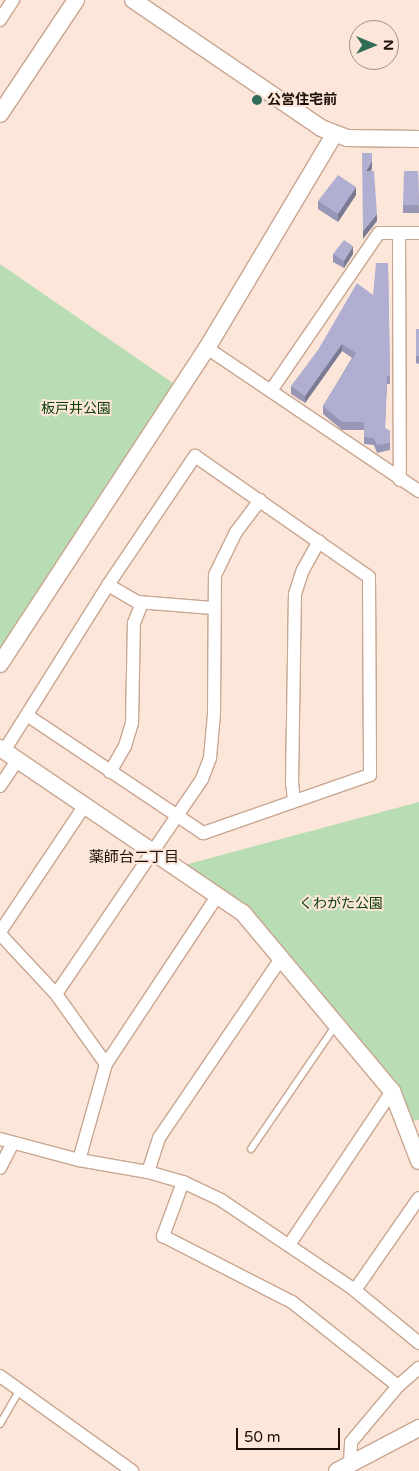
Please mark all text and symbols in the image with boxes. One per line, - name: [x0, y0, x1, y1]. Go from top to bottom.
- north arrow: [349, 20, 399, 70]
- text: N: [380, 39, 397, 51]
- place label: 公営住宅前: [267, 92, 337, 108]
- marker: 公営住宅前: [251, 94, 263, 106]
- park label: 板戸井公園: [41, 401, 111, 417]
- district label: 薬師台二丁目: [89, 849, 179, 867]
- park label: くわがた公園: [299, 896, 383, 912]
- scale bar: [239, 1418, 343, 1450]
- text: 50 m: [244, 1428, 281, 1446]

